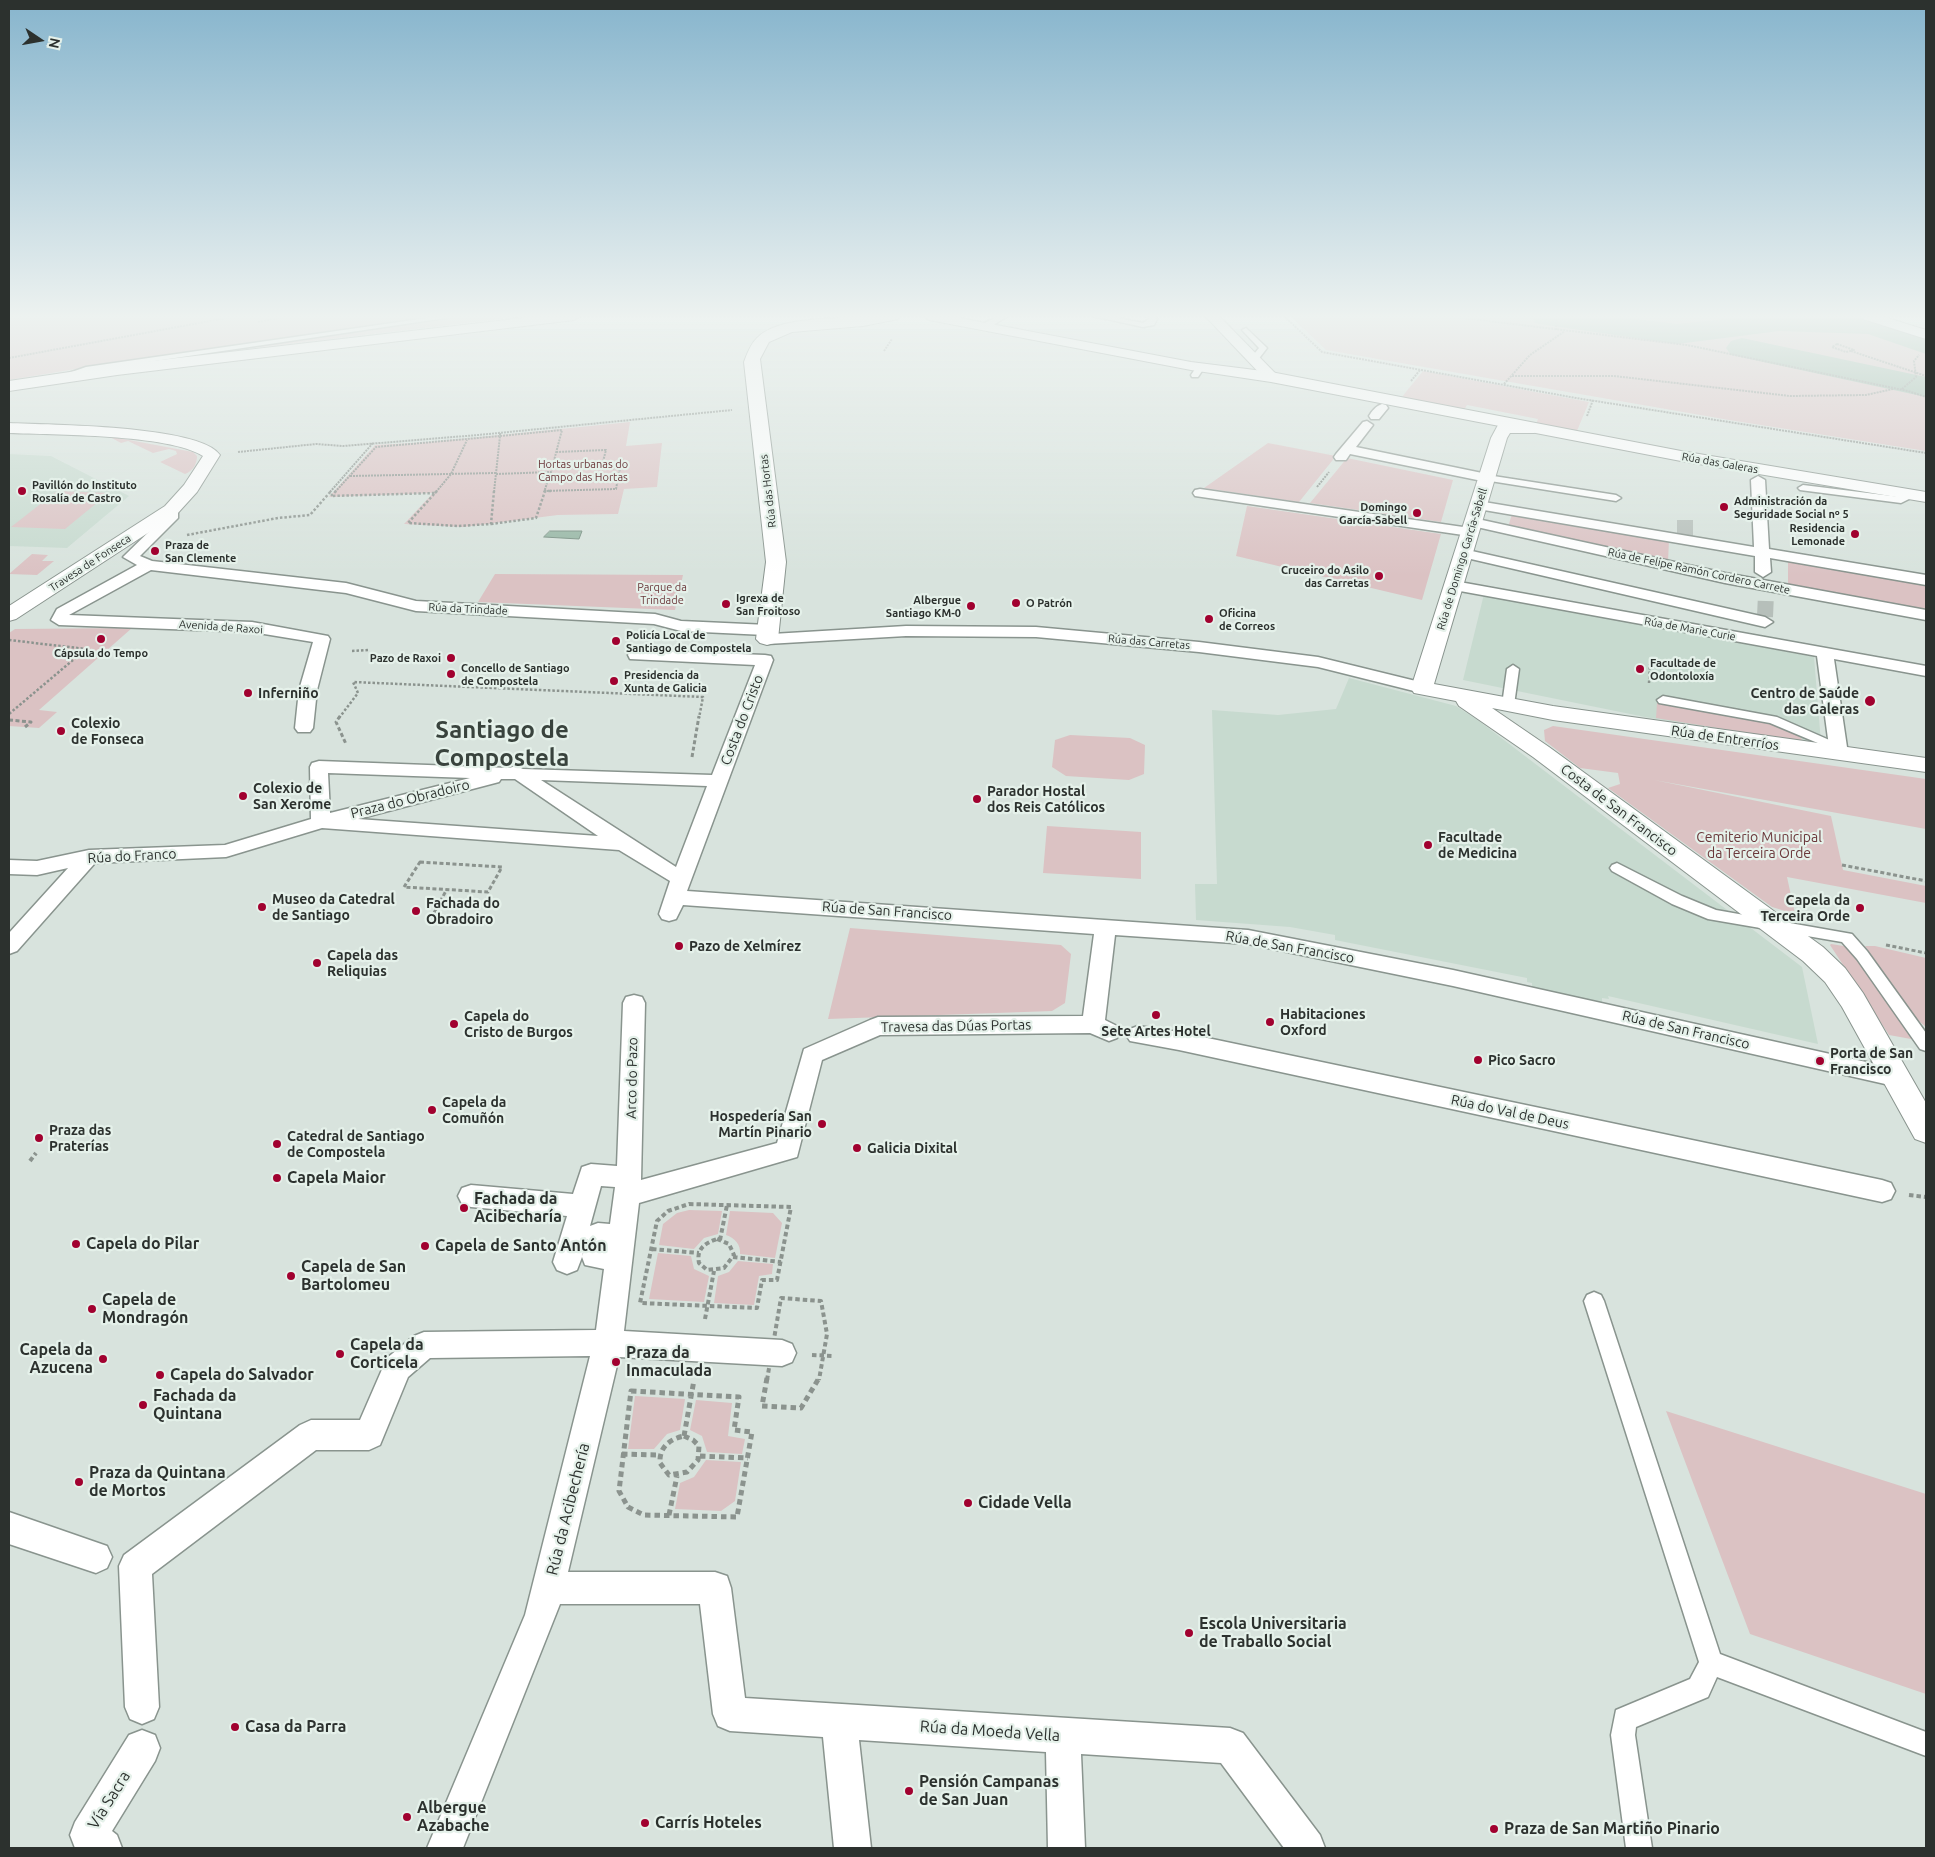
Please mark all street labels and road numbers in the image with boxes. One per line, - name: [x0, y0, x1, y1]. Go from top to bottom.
- street label: Rúa das Galeras: [1681, 450, 1759, 476]
- street label: Rúa das Hortas: [757, 454, 779, 528]
- street label: Rúa de Domingo García-Sabell: [1434, 486, 1490, 632]
- street label: Travesa de Fonseca: [47, 532, 133, 594]
- street label: Rúa de Felipe Ramón Cordero Carrete: [1607, 545, 1791, 597]
- street label: Rúa da Trindade: [428, 600, 508, 618]
- street label: Rúa de Marie Curie: [1643, 614, 1737, 644]
- street label: Avenida de Raxoi: [179, 617, 263, 637]
- street label: Rúa das Carretas: [1107, 632, 1191, 652]
- street label: Costa do Cristo: [717, 672, 767, 768]
- street label: Rúa de Entrerríos: [1670, 722, 1780, 754]
- street label: Costa de San Francisco: [1557, 761, 1681, 859]
- street label: Praza do Obradoiro: [349, 776, 471, 822]
- street label: Rúa do Franco: [87, 845, 177, 867]
- street label: Rúa de San Francisco: [821, 898, 953, 924]
- street label: Rúa de San Francisco: [1224, 927, 1356, 967]
- street label: Rúa de San Francisco: [1621, 1007, 1751, 1053]
- street label: Travesa das Dúas Portas: [881, 1016, 1031, 1036]
- street label: Arco do Pazo: [623, 1037, 641, 1119]
- street label: Rúa do Val de Deus: [1449, 1091, 1571, 1133]
- street label: Rúa da Acibechería: [542, 1441, 594, 1577]
- street label: Rúa da Moeda Vella: [919, 1717, 1061, 1745]
- street label: Vía Sacra: [84, 1767, 134, 1833]

